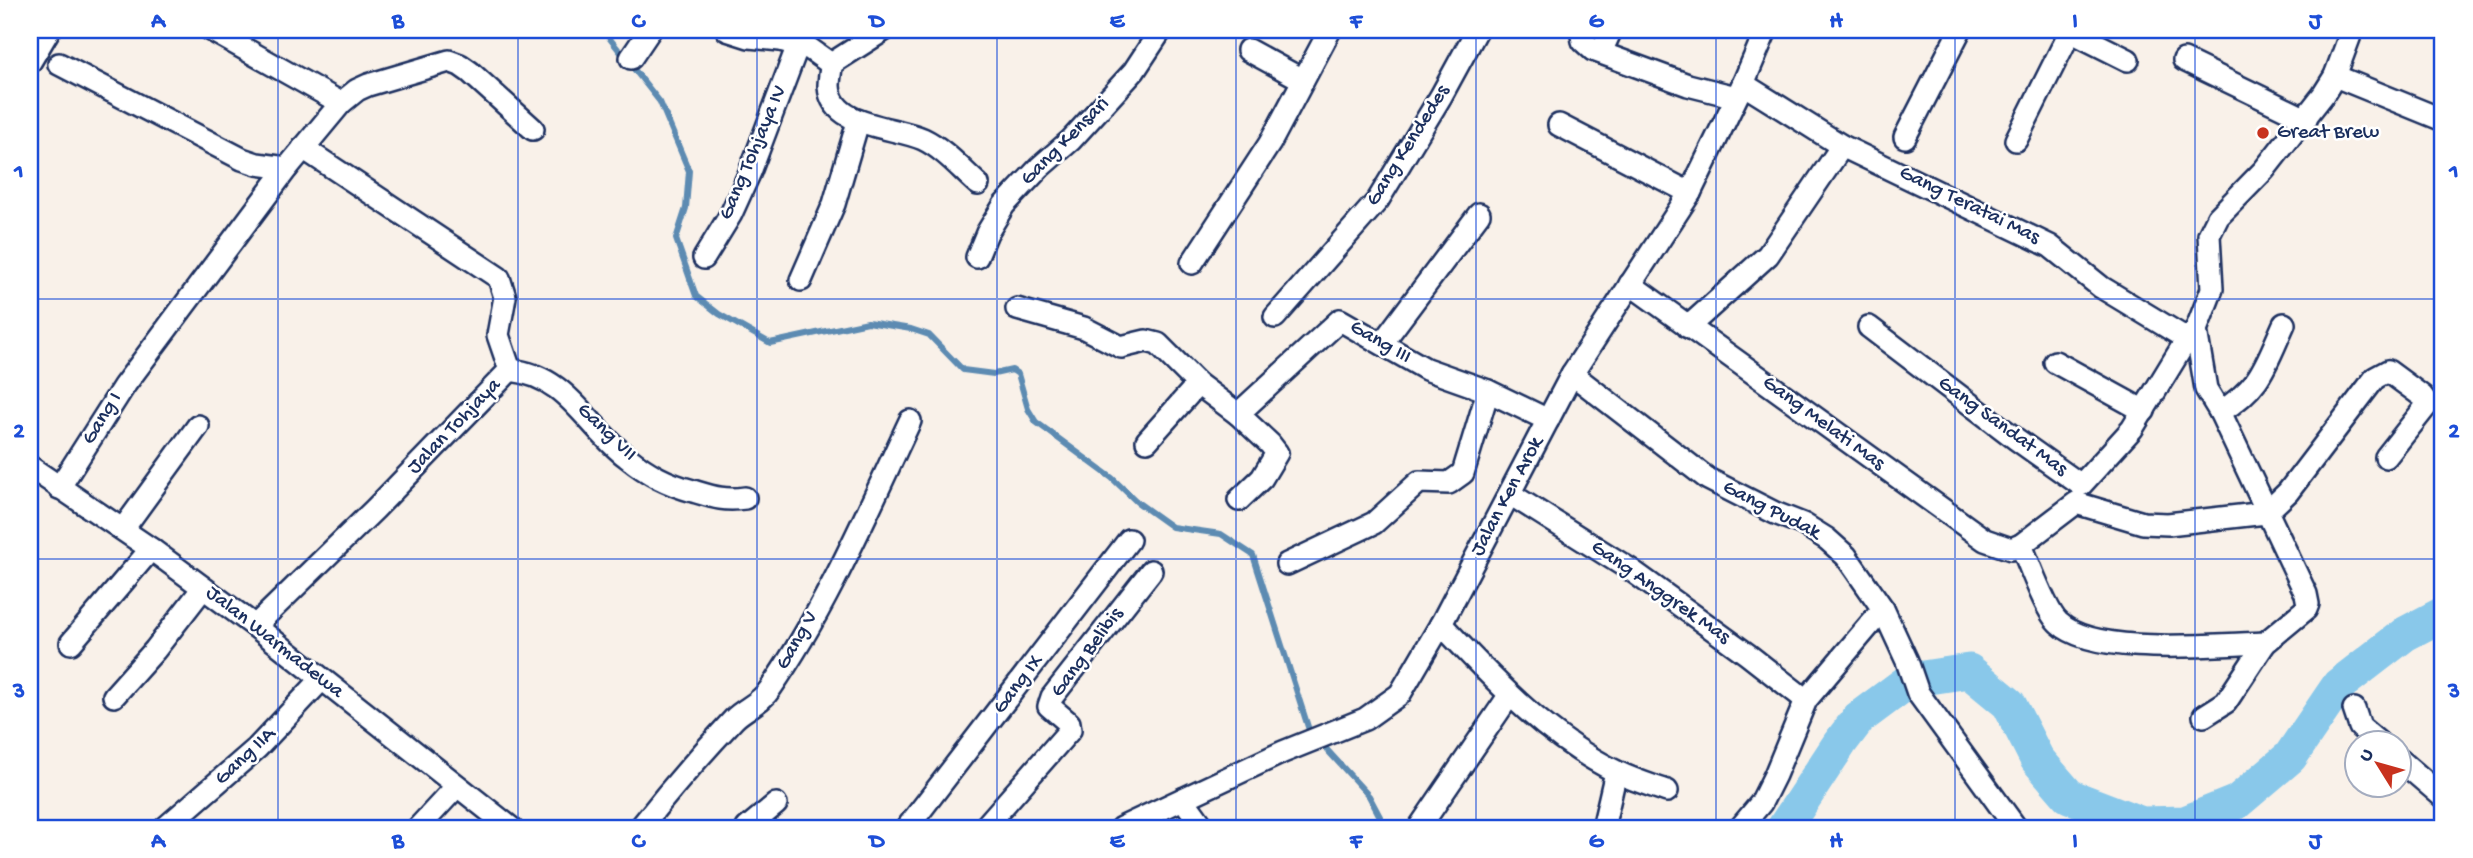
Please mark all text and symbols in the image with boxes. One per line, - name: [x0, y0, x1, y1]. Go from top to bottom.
- text: A: [150, 9, 166, 36]
- text: B: [391, 9, 405, 36]
- text: C: [632, 9, 647, 36]
- text: D: [868, 9, 886, 36]
- text: E: [1110, 9, 1126, 36]
- text: F: [1349, 9, 1364, 36]
- text: G: [1589, 9, 1605, 36]
- text: H: [1829, 9, 1843, 36]
- text: I: [2072, 9, 2078, 36]
- text: J: [2308, 9, 2323, 36]
- street label: Gang Kendedes: [1362, 80, 1457, 211]
- street label: Gang Tohjaya IV: [714, 82, 794, 224]
- street label: Gang Kensari: [1016, 92, 1116, 192]
- place label: Great Brew: [2277, 121, 2380, 146]
- marker: Great Brew: [2255, 125, 2271, 141]
- text: 1: [13, 159, 24, 186]
- text: 1: [2448, 159, 2459, 186]
- street label: Gang Teratai Mas: [1895, 161, 2045, 251]
- street label: Gang III: [1345, 315, 1415, 371]
- street label: Gang Melati Mas: [1757, 371, 1890, 478]
- street label: Gang Sandat Mas: [1932, 371, 2073, 483]
- street label: Jalan Tohjaya: [403, 373, 508, 480]
- street label: Gang I: [77, 388, 129, 450]
- street label: Gang VII: [571, 398, 641, 468]
- text: 2: [13, 419, 25, 446]
- text: 2: [2448, 419, 2460, 446]
- street label: Jalan Ken Arok: [1466, 431, 1551, 561]
- street label: Gang Pudak: [1718, 476, 1826, 548]
- street label: Gang Anggrek Mas: [1585, 536, 1736, 651]
- street label: Jalan Warmadewa: [200, 581, 349, 706]
- street label: Gang Belibis: [1046, 602, 1131, 703]
- street label: Gang V: [771, 607, 825, 675]
- street label: Gang IX: [989, 650, 1050, 720]
- text: 3: [12, 679, 25, 706]
- text: 3: [2447, 679, 2460, 706]
- street label: Gang IIA: [210, 721, 283, 791]
- north arrow: [2344, 728, 2414, 798]
- text: U: [2355, 745, 2380, 767]
- text: A: [150, 829, 166, 856]
- text: B: [391, 829, 405, 856]
- text: C: [632, 829, 647, 856]
- text: D: [868, 829, 886, 856]
- text: E: [1110, 829, 1126, 856]
- text: F: [1349, 829, 1364, 856]
- text: G: [1589, 829, 1605, 856]
- text: H: [1829, 829, 1843, 856]
- text: I: [2072, 829, 2078, 856]
- text: J: [2308, 829, 2323, 856]

